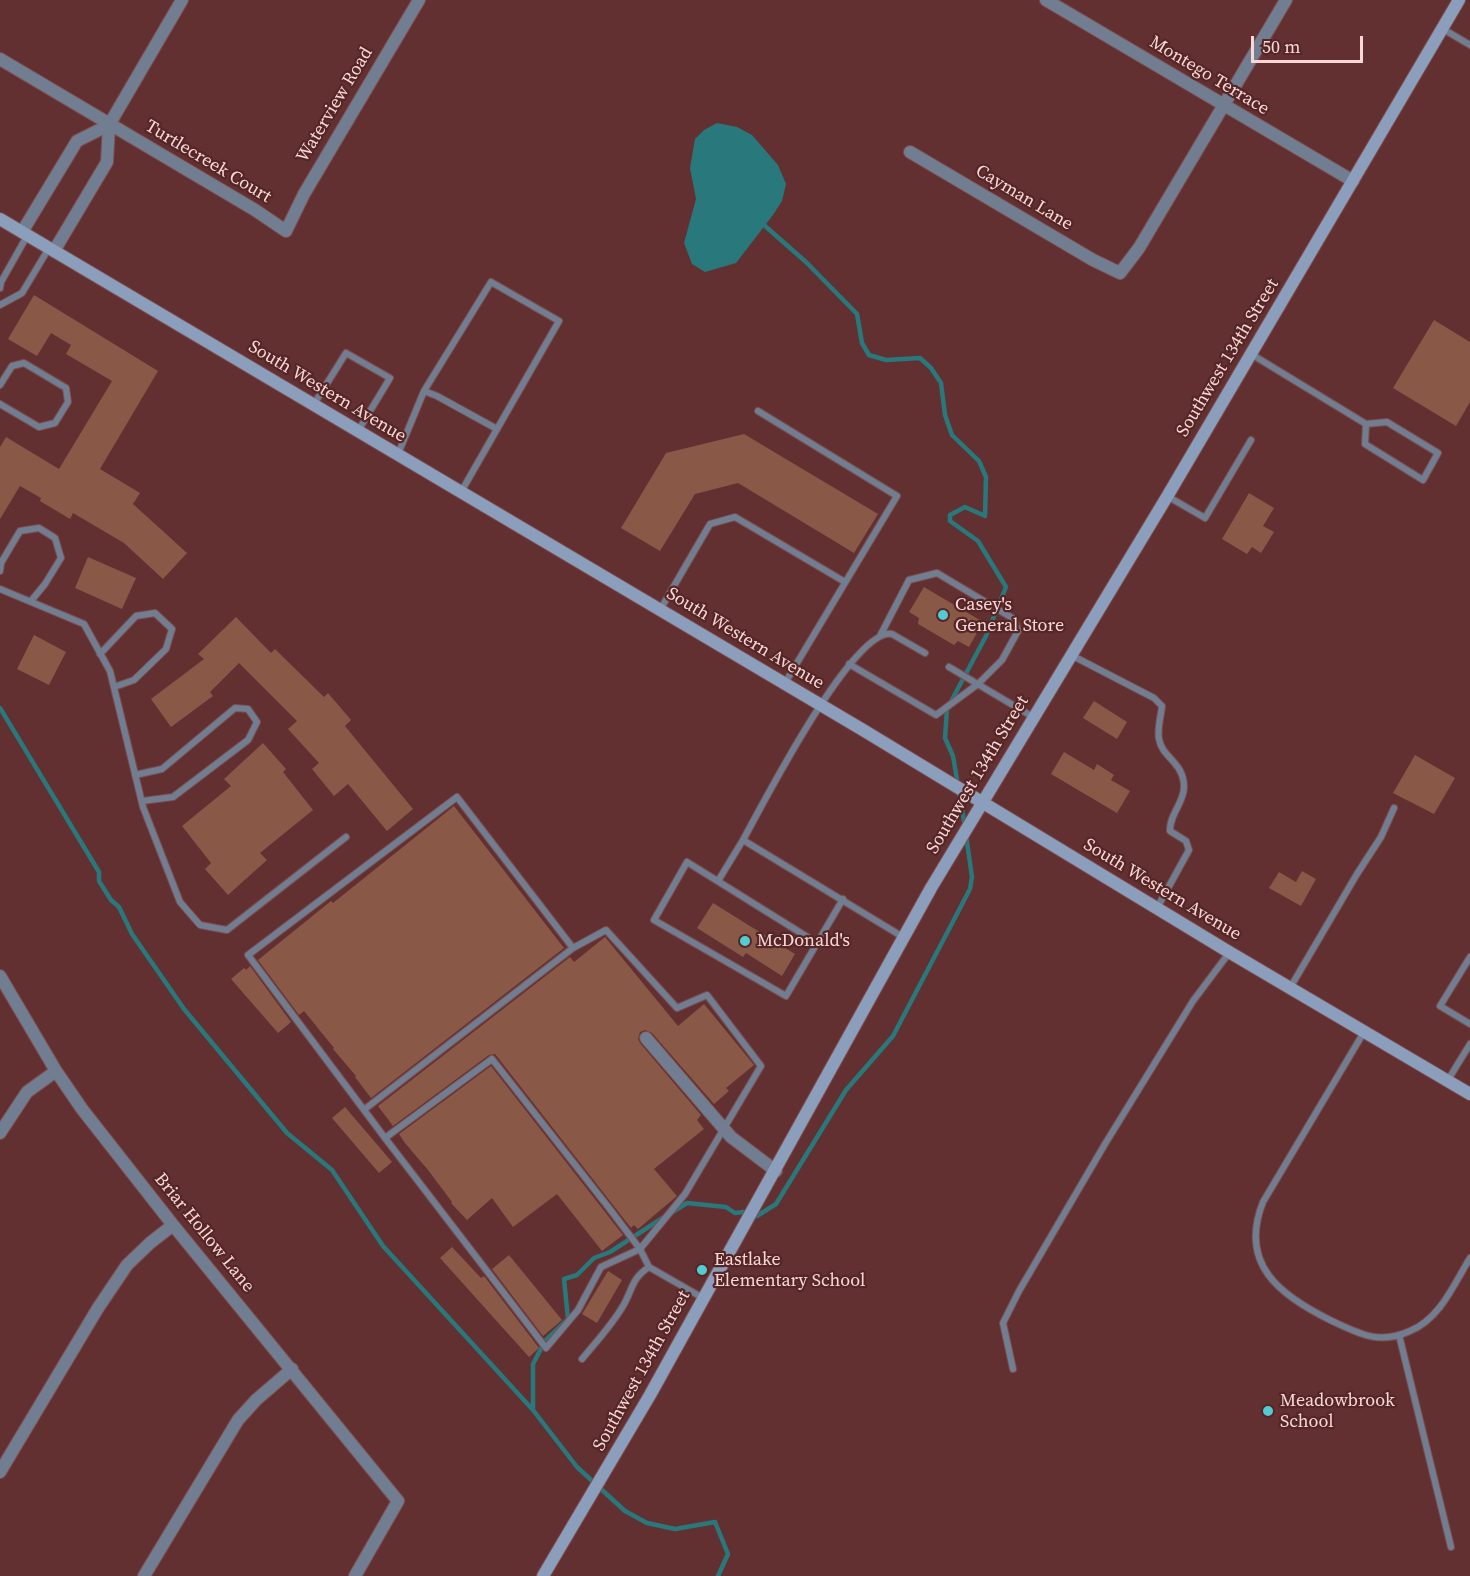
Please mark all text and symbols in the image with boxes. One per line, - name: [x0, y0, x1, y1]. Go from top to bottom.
- scale bar: [1254, 24, 1366, 62]
- street label: Montego Terrace: [1145, 32, 1273, 120]
- text: 50 m: [1262, 34, 1300, 59]
- street label: Waterview Road: [292, 44, 378, 166]
- street label: Turtlecreek Court: [141, 116, 275, 208]
- street label: Cayman Lane: [971, 160, 1077, 236]
- street label: Southwest 134th Street: [1172, 275, 1284, 441]
- street label: South Western Avenue: [244, 336, 410, 448]
- street label: South Western Avenue: [662, 583, 828, 695]
- place label: Casey's General Store: [955, 594, 1064, 636]
- marker: Casey's General Store: [936, 608, 950, 622]
- street label: Southwest 134th Street: [922, 692, 1034, 858]
- street label: South Western Avenue: [1079, 834, 1245, 946]
- place label: McDonald's: [757, 930, 850, 952]
- marker: McDonald's: [738, 934, 752, 948]
- street label: Briar Hollow Lane: [149, 1169, 259, 1297]
- place label: Eastlake Elementary School: [714, 1249, 865, 1292]
- marker: Eastlake Elementary School: [695, 1263, 709, 1277]
- street label: Southwest 134th Street: [589, 1287, 695, 1455]
- place label: Meadowbrook School: [1280, 1390, 1395, 1432]
- marker: Meadowbrook School: [1261, 1404, 1275, 1418]

